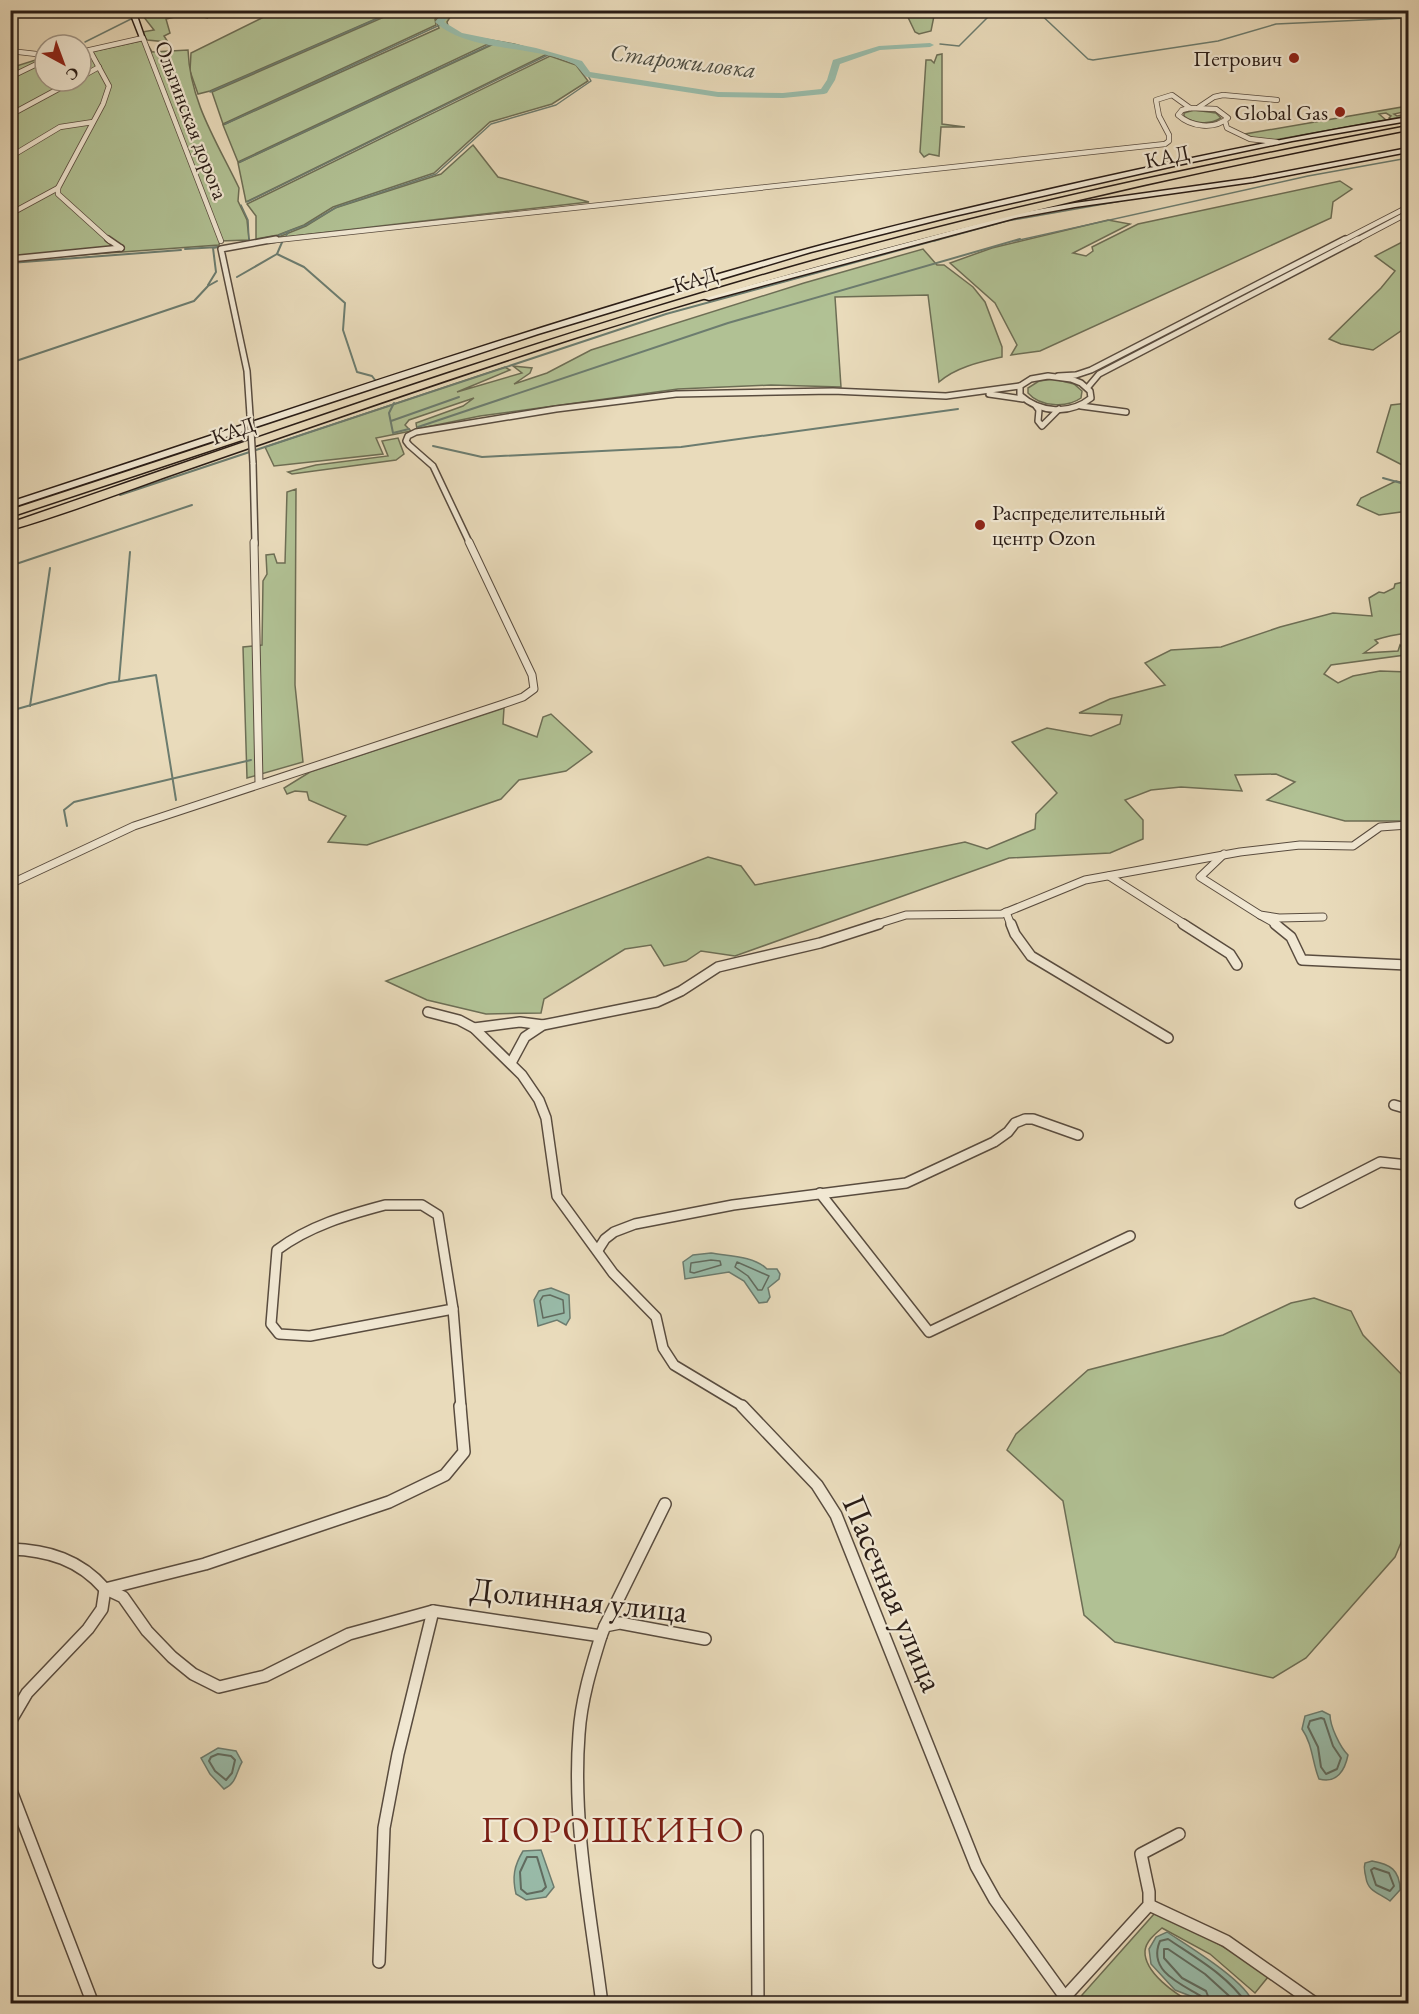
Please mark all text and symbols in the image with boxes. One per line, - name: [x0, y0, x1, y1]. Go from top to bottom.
- north arrow: [33, 33, 93, 93]
- water label: Старожиловка: [608, 36, 758, 85]
- street label: Ольгинская дорога: [148, 37, 235, 204]
- place label: Петрович: [1193, 44, 1282, 73]
- marker: Петрович: [1287, 51, 1301, 65]
- text: С: [61, 62, 84, 86]
- place label: Global Gas: [1235, 98, 1328, 127]
- marker: Global Gas: [1333, 105, 1347, 119]
- street label: КАД: [1142, 138, 1192, 175]
- street label: КАД: [669, 259, 721, 300]
- street label: КАД: [207, 409, 259, 452]
- place label: Распределительный центр Ozon: [992, 498, 1166, 552]
- marker: Распределительный центр Ozon: [973, 518, 987, 532]
- street label: Пасечная улица: [833, 1488, 955, 1699]
- street label: Долинная улица: [468, 1567, 690, 1632]
- district label: ПОРОШКИНО: [481, 1806, 745, 1853]

